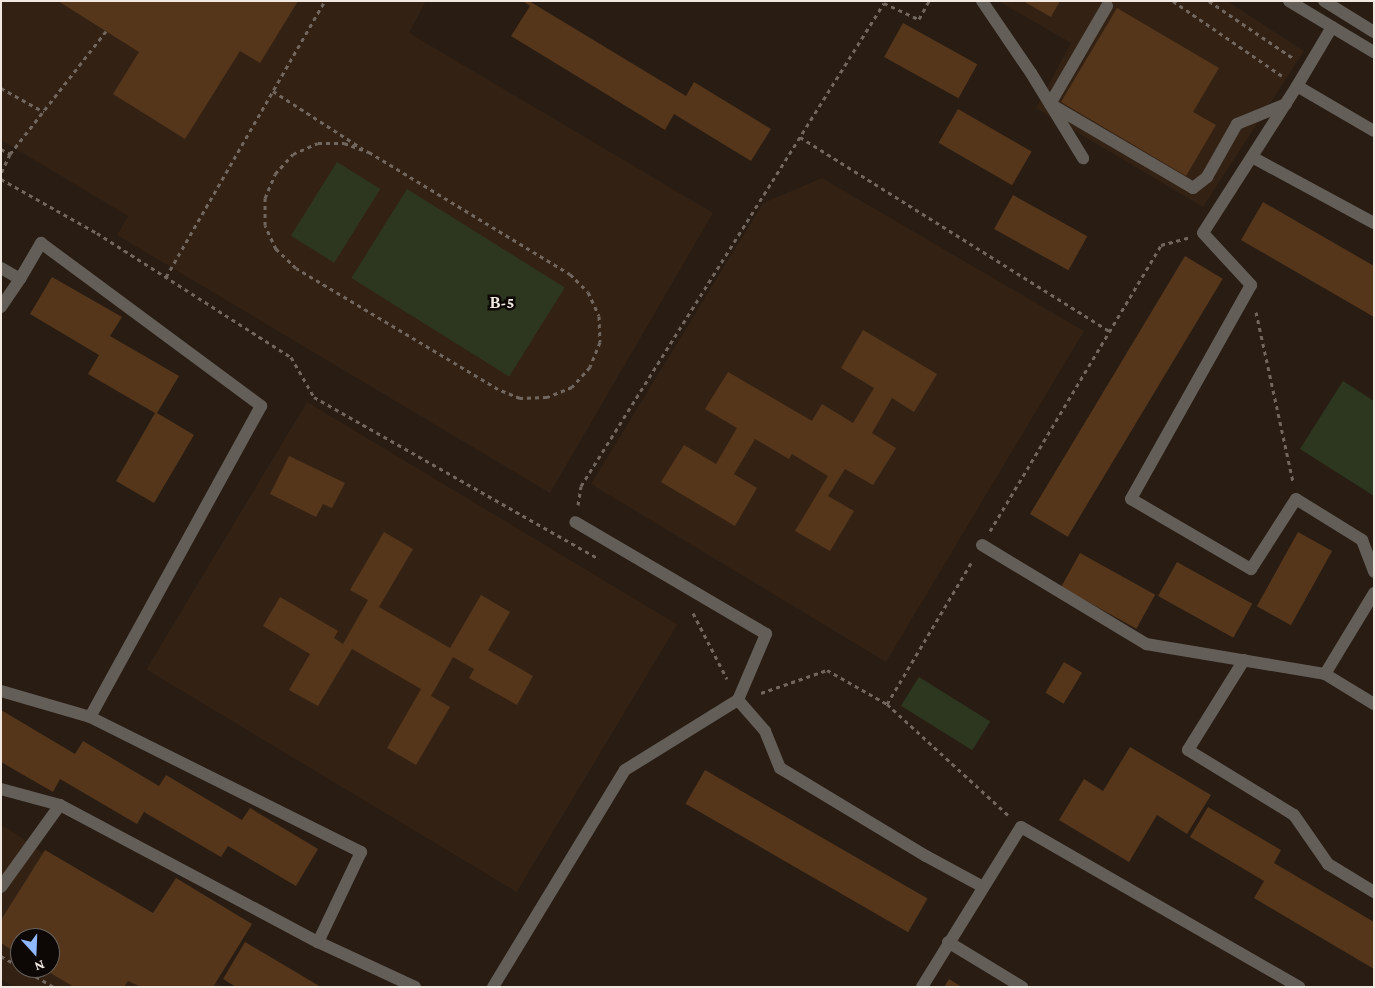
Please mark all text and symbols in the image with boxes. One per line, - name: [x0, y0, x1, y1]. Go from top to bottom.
- district label: В-5: [490, 293, 514, 313]
- north arrow: [10, 928, 60, 978]
- text: N: [33, 957, 47, 975]

